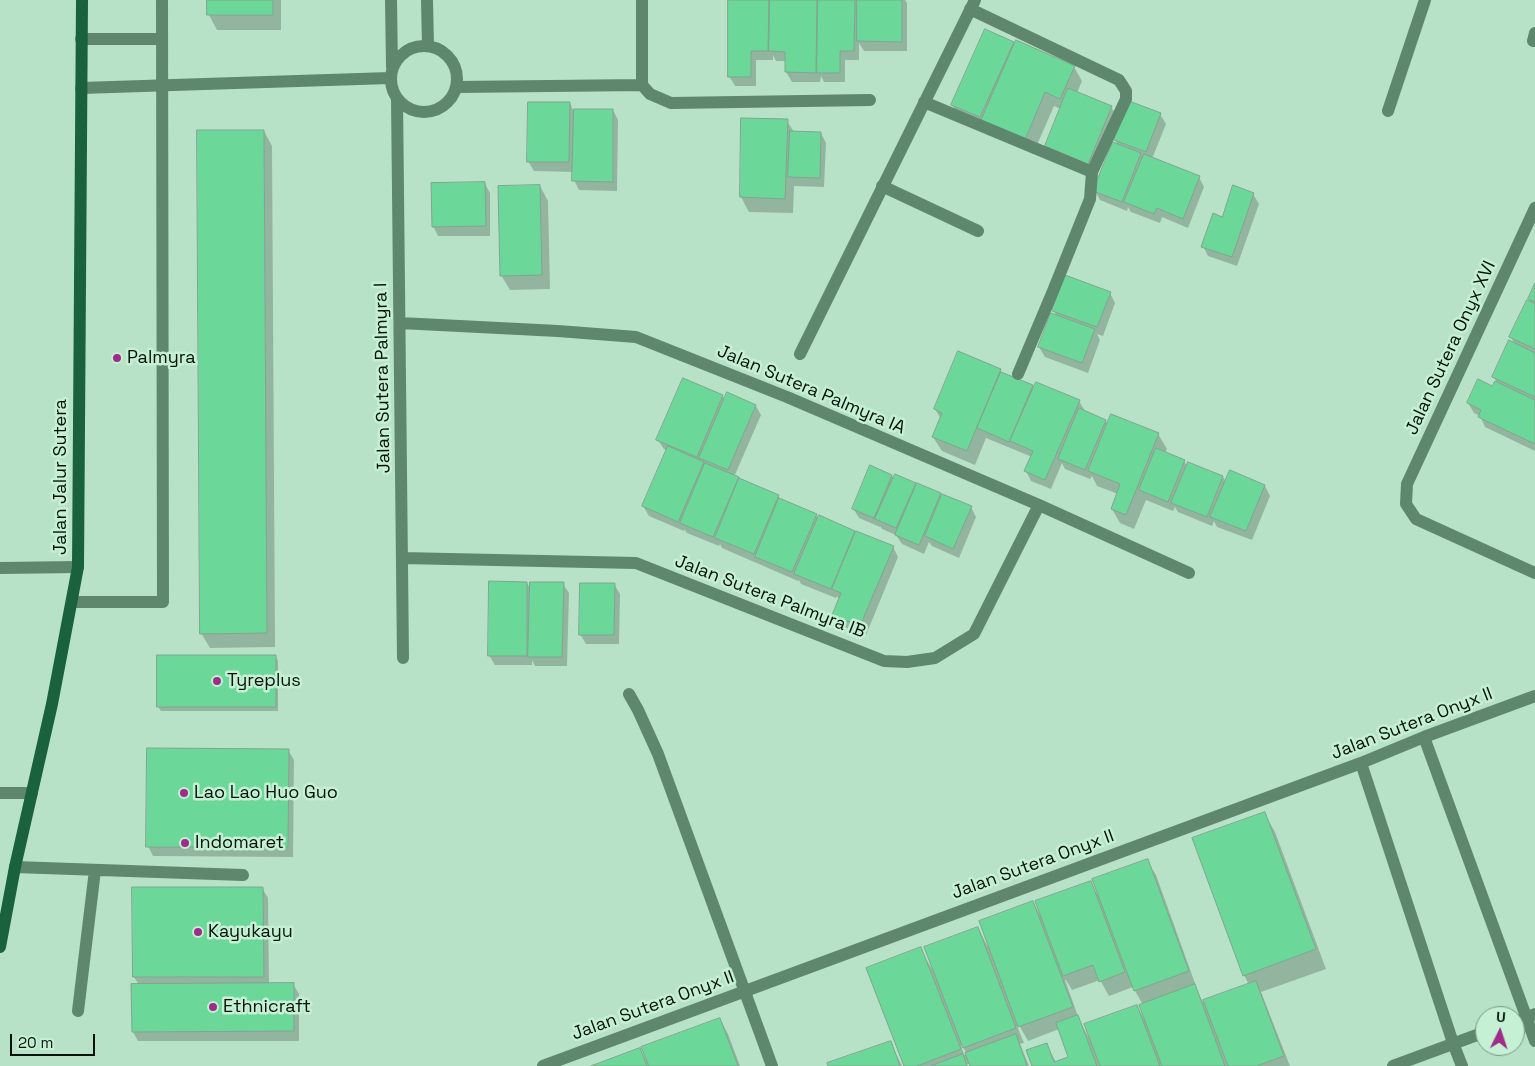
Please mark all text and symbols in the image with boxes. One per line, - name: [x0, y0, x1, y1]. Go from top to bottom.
- street label: Jalan Sutera Onyx XVI: [1401, 258, 1501, 438]
- street label: Jalan Sutera Palmyra I: [371, 282, 395, 474]
- street label: Jalan Sutera Palmyra IA: [714, 341, 908, 439]
- place label: Palmyra: [127, 347, 196, 369]
- marker: Palmyra: [111, 352, 123, 364]
- street label: Jalan Jalur Sutera: [50, 399, 72, 555]
- street label: Jalan Sutera Palmyra IB: [672, 551, 868, 643]
- place label: Tyreplus: [227, 670, 301, 692]
- marker: Tyreplus: [211, 675, 223, 687]
- street label: Jalan Sutera Onyx II: [1328, 683, 1496, 765]
- place label: Lao Lao Huo Guo: [194, 782, 338, 804]
- marker: Lao Lao Huo Guo: [178, 787, 190, 799]
- street label: Jalan Sutera Onyx II: [949, 826, 1117, 904]
- place label: Indomaret: [195, 832, 284, 854]
- marker: Indomaret: [179, 837, 191, 849]
- place label: Kayukayu: [208, 921, 293, 943]
- marker: Kayukayu: [192, 926, 204, 938]
- street label: Jalan Sutera Onyx II: [569, 967, 737, 1045]
- place label: Ethnicraft: [223, 996, 311, 1018]
- marker: Ethnicraft: [207, 1001, 219, 1013]
- north arrow: [1475, 1006, 1525, 1056]
- text: U: [1496, 1008, 1506, 1026]
- scale bar: [12, 1024, 98, 1056]
- text: 20 m: [18, 1033, 53, 1052]

